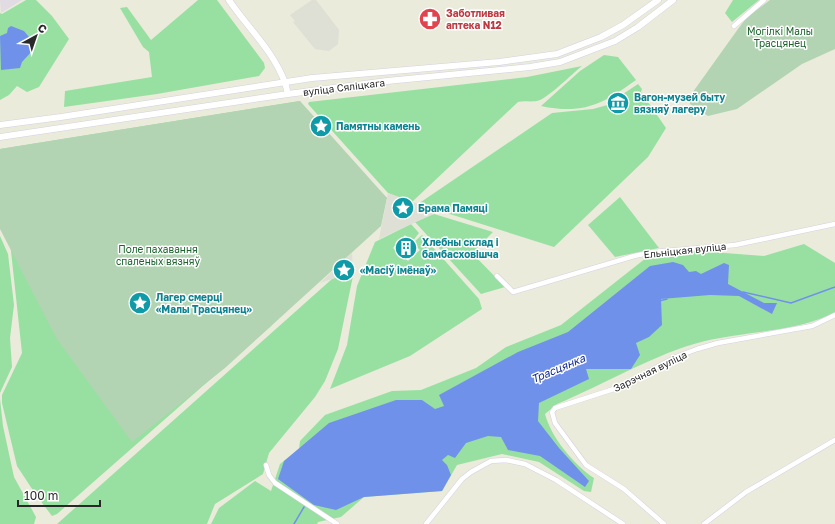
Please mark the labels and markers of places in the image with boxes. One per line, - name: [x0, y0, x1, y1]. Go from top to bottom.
- pharmacy icon: Заботливая аптека N12: [417, 6, 443, 32]
- place label: Заботливая аптека N12: [446, 7, 505, 31]
- museum icon: Вагон-музей быту вязняў лагеру: [605, 90, 631, 116]
- place label: Вагон-музей быту вязняў лагеру: [634, 91, 725, 115]
- place icon: Памятны камень: [308, 113, 334, 139]
- place label: Памятны камень: [336, 120, 420, 132]
- place icon: Брама Памяці: [390, 195, 416, 221]
- place label: Брама Памяці: [418, 202, 488, 214]
- building icon: Хлебны склад і бамбасховішча: [393, 235, 419, 261]
- place label: Хлебны склад і бамбасховішча: [422, 236, 499, 260]
- place icon: «Масіў імёнаў»: [331, 257, 357, 283]
- place label: «Масіў імёнаў»: [360, 264, 437, 276]
- place icon: Лагер смерці «Малы Трасцянец»: [127, 290, 153, 316]
- place label: Лагер смерці «Малы Трасцянец»: [156, 291, 252, 315]

